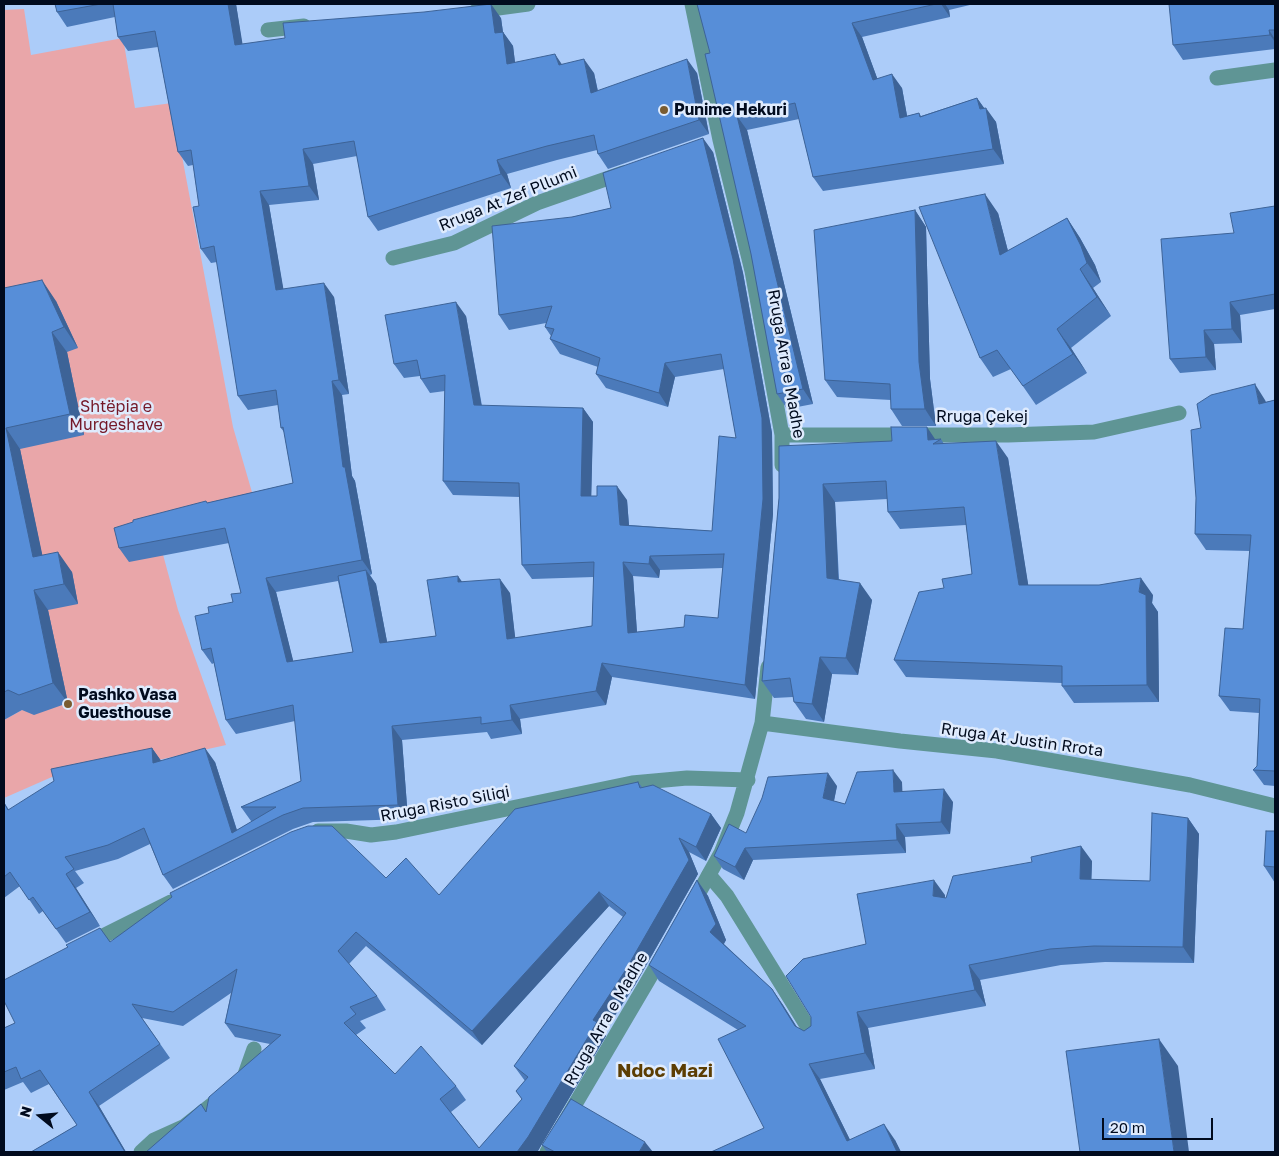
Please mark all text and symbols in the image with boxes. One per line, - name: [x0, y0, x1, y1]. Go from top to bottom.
- place label: Punime Hekuri: [674, 100, 787, 120]
- marker: Punime Hekuri: [658, 104, 670, 116]
- street label: Rruga At Zef Pllumi: [436, 163, 580, 235]
- street label: Rruga Arra e Madhe: [763, 288, 809, 440]
- park label: Shtëpia e Murgeshave: [69, 397, 163, 435]
- street label: Rruga Çekej: [936, 407, 1028, 427]
- place label: Pashko Vasa Guesthouse: [78, 685, 177, 723]
- marker: Pashko Vasa Guesthouse: [62, 698, 74, 710]
- street label: Rruga At Justin Rrota: [940, 719, 1104, 761]
- street label: Rruga Risto Siliqi: [379, 782, 511, 826]
- street label: Rruga Arra e Madhe: [560, 949, 652, 1089]
- district label: Ndoc Mazi: [617, 1060, 713, 1082]
- north arrow: [15, 1091, 65, 1141]
- text: N: [15, 1104, 35, 1119]
- scale bar: [1104, 1108, 1215, 1140]
- text: 20 m: [1110, 1118, 1145, 1136]

